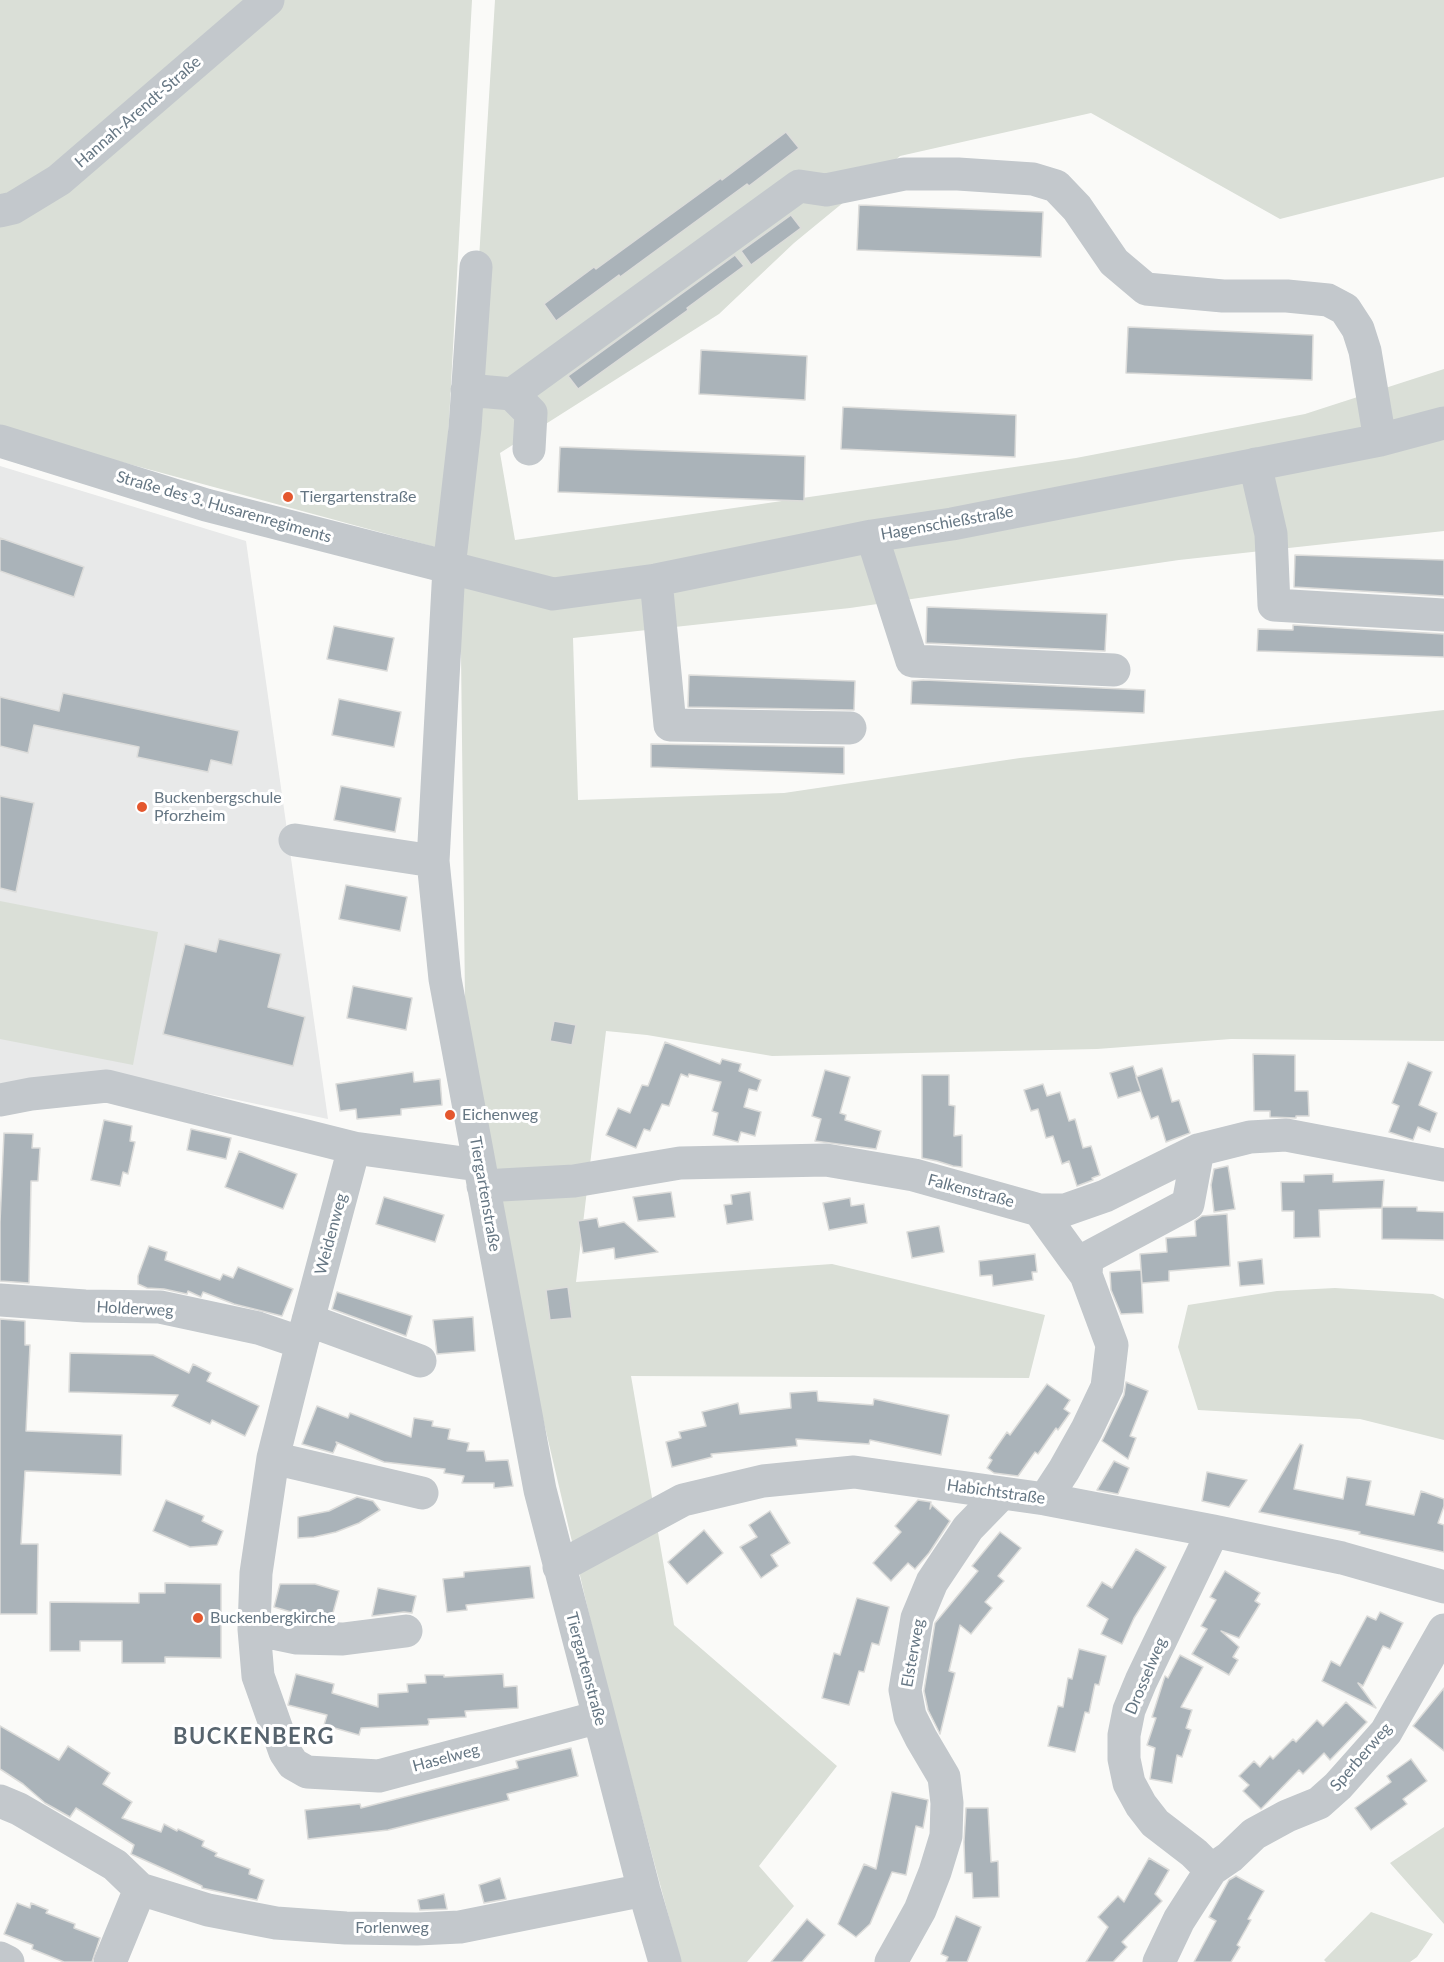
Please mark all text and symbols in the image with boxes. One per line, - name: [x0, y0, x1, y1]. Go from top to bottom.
- street label: Hannah-Arendt-Straße: [71, 52, 205, 172]
- street label: Straße des 3. Husarenregiments: [114, 467, 334, 547]
- place label: Tiergartenstraße: [300, 487, 417, 507]
- marker: Tiergartenstraße: [281, 490, 295, 504]
- street label: Hagenschießstraße: [879, 502, 1015, 544]
- place label: Buckenbergschule Pforzheim: [154, 788, 282, 826]
- marker: Buckenbergschule Pforzheim: [135, 800, 149, 814]
- place label: Eichenweg: [462, 1105, 538, 1125]
- marker: Eichenweg: [443, 1108, 457, 1122]
- street label: Tiergartenstraße: [465, 1135, 505, 1253]
- street label: Falkenstraße: [926, 1170, 1016, 1212]
- street label: Weidenweg: [311, 1191, 351, 1277]
- street label: Holderweg: [96, 1297, 174, 1321]
- street label: Habichtstraße: [946, 1476, 1046, 1508]
- place label: Buckenbergkirche: [210, 1608, 336, 1628]
- street label: Tiergartenstraße: [562, 1610, 610, 1728]
- marker: Buckenbergkirche: [191, 1611, 205, 1625]
- street label: Elsterweg: [898, 1617, 928, 1689]
- street label: Drosselweg: [1121, 1635, 1171, 1717]
- street label: Sperberweg: [1326, 1719, 1396, 1795]
- district label: BUCKENBERG: [173, 1724, 335, 1750]
- street label: Haselweg: [411, 1740, 481, 1776]
- street label: Forlenweg: [355, 1918, 429, 1938]

